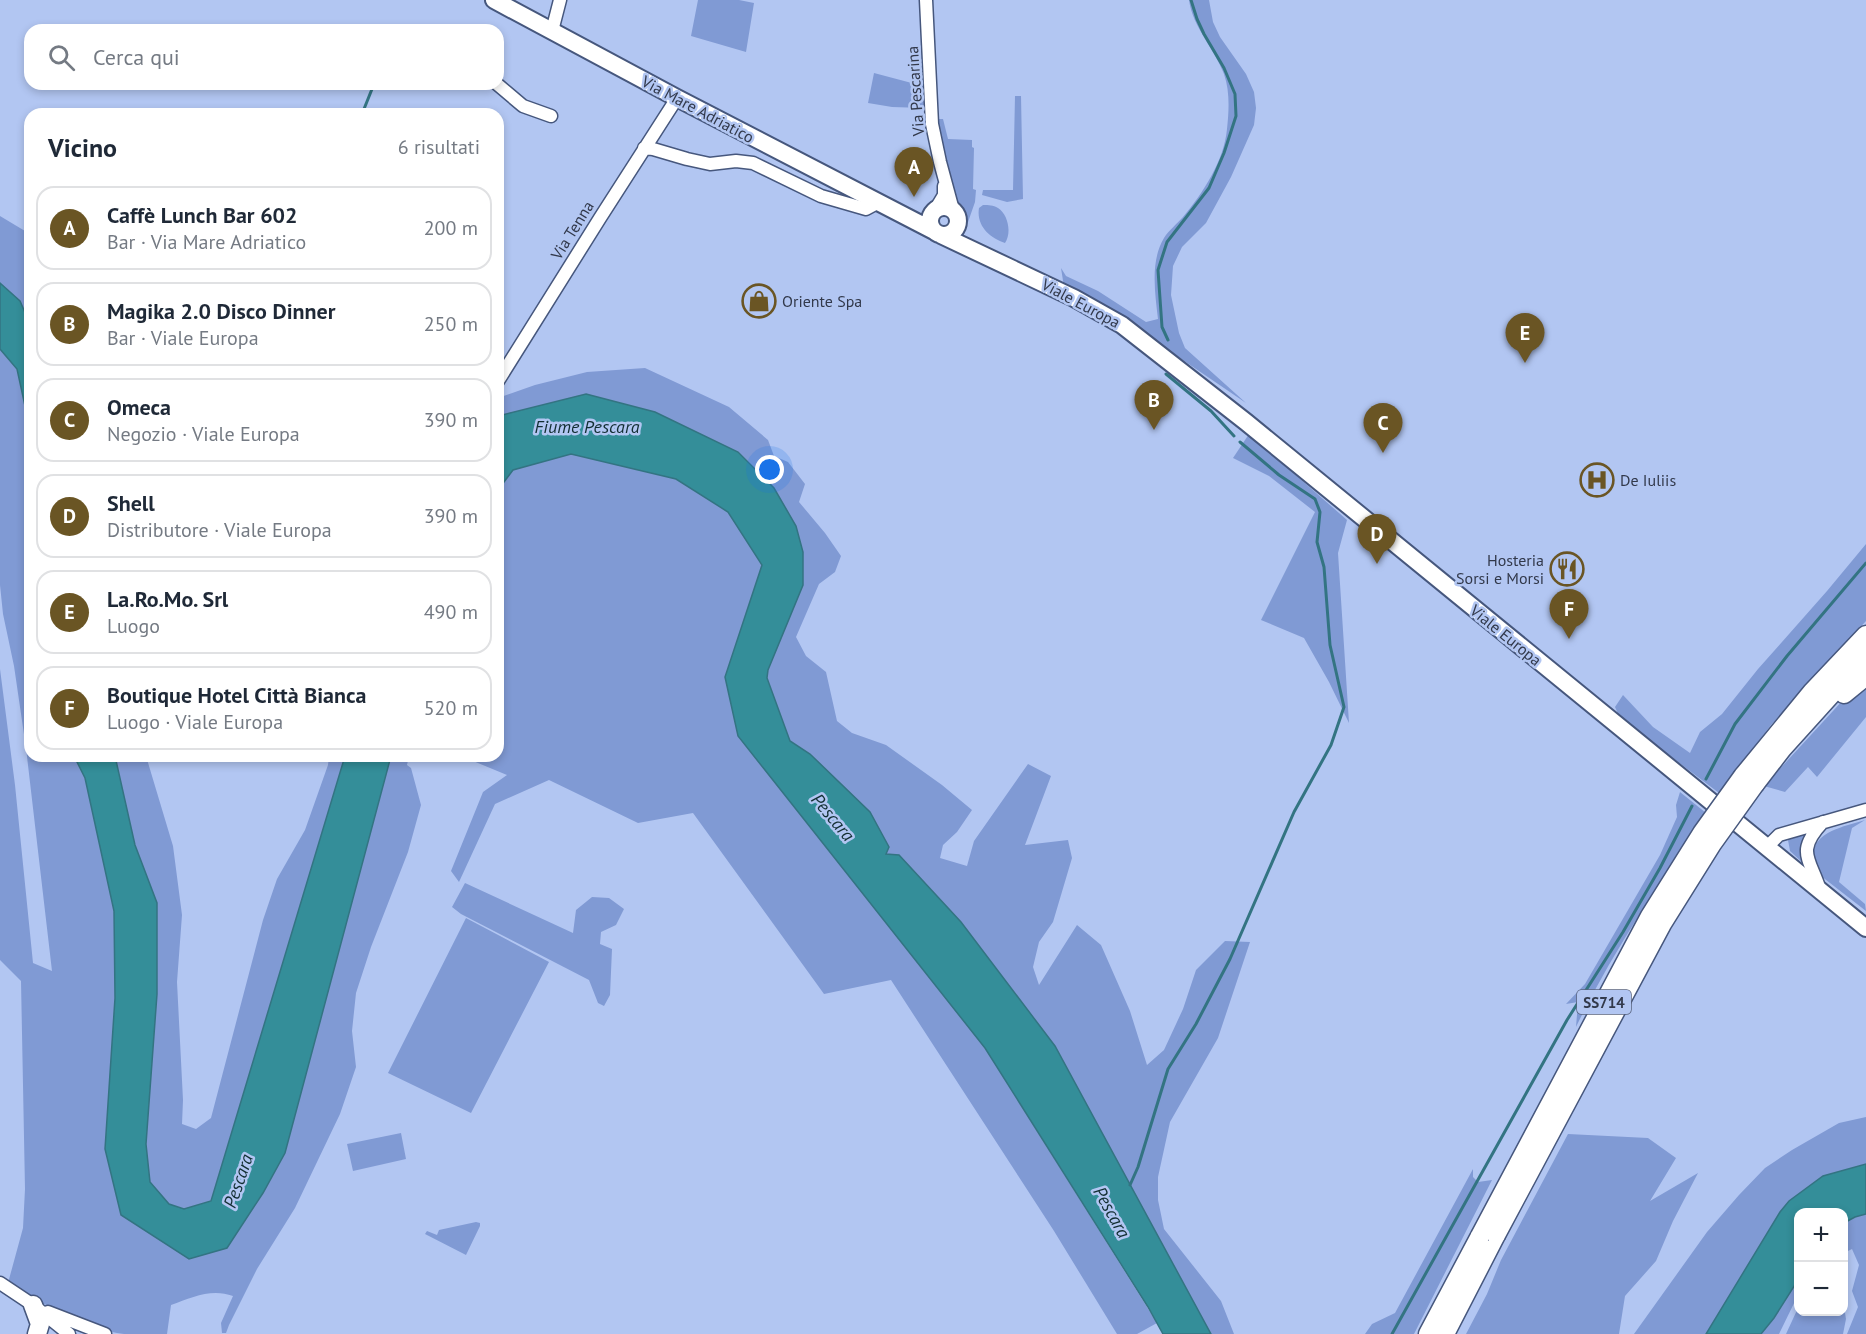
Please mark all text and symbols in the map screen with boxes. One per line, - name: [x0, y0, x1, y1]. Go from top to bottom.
- search box: [24, 24, 504, 90]
- icon: search: [45, 41, 78, 74]
- text: Cerca qui: [93, 43, 180, 71]
- street label: Via Pescarina: [902, 45, 928, 138]
- street label: Via Mare Adriatico: [638, 71, 758, 147]
- text: Vicino: [48, 131, 117, 164]
- text: 6 risultati: [398, 134, 480, 160]
- pin: A: [894, 148, 934, 197]
- street label: Via Tenna: [546, 197, 598, 264]
- text: Caffè Lunch Bar 602: [107, 201, 298, 229]
- text: A: [63, 215, 76, 241]
- text: 200 m: [424, 215, 478, 241]
- text: Bar · Via Mare Adriatico: [107, 229, 306, 255]
- street label: Viale Europa: [1037, 273, 1124, 332]
- shop icon: Oriente Spa: [741, 283, 777, 319]
- place label: Oriente Spa: [782, 291, 862, 311]
- text: Magika 2.0 Disco Dinner: [107, 297, 335, 325]
- text: B: [64, 311, 75, 337]
- text: 250 m: [424, 311, 478, 337]
- pin: E: [1506, 314, 1544, 363]
- text: Bar · Viale Europa: [107, 325, 259, 351]
- pin: B: [1134, 380, 1174, 430]
- text: Omeca: [107, 393, 171, 421]
- pin: C: [1364, 404, 1402, 453]
- text: C: [64, 407, 75, 433]
- text: 390 m: [424, 407, 478, 433]
- water label: Fiume Pescara: [534, 415, 640, 438]
- text: Negozio · Viale Europa: [107, 421, 300, 447]
- your location: [755, 455, 784, 484]
- hospital icon: De Iuliis: [1579, 462, 1615, 498]
- place label: De Iuliis: [1620, 470, 1676, 490]
- text: Shell: [107, 489, 155, 517]
- text: D: [63, 503, 76, 529]
- text: 390 m: [424, 503, 478, 529]
- pin: D: [1358, 514, 1396, 564]
- text: Distributore · Viale Europa: [107, 517, 332, 543]
- place label: Hosteria Sorsi e Morsi: [1456, 550, 1544, 588]
- restaurant icon: Hosteria Sorsi e Morsi: [1549, 551, 1585, 587]
- text: La.Ro.Mo. Srl: [107, 585, 228, 613]
- pin: F: [1550, 590, 1588, 639]
- text: E: [64, 599, 75, 625]
- text: 490 m: [424, 599, 478, 625]
- street label: Viale Europa: [1465, 599, 1546, 670]
- text: Luogo: [107, 613, 160, 639]
- text: Boutique Hotel Città Bianca: [107, 681, 366, 709]
- text: F: [64, 695, 75, 721]
- text: 520 m: [424, 695, 478, 721]
- text: Luogo · Viale Europa: [107, 709, 283, 735]
- water label: Pescara: [806, 788, 860, 846]
- road number: SS714: [1577, 990, 1631, 1014]
- water label: Pescara: [218, 1151, 258, 1211]
- water label: Pescara: [1088, 1182, 1136, 1242]
- map controls: [1794, 1208, 1848, 1316]
- button: +: [1794, 1208, 1848, 1262]
- button: −: [1794, 1262, 1848, 1316]

